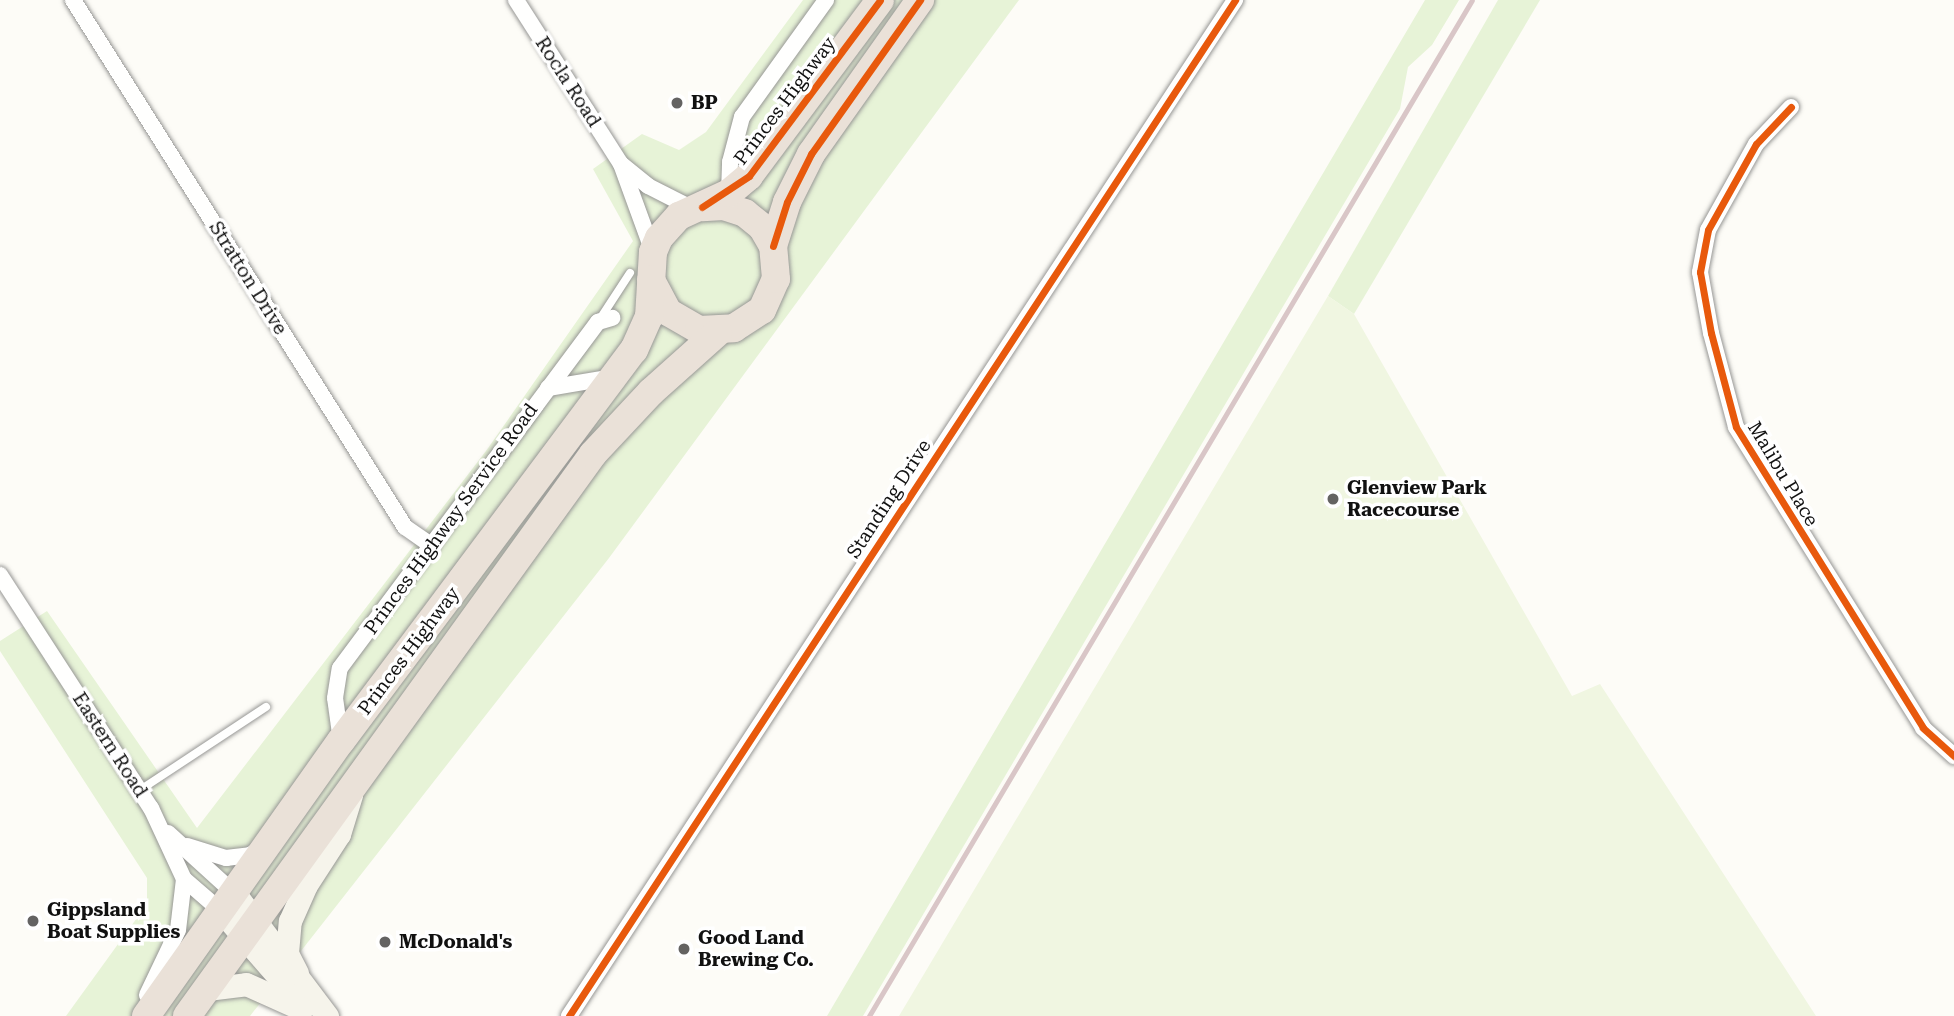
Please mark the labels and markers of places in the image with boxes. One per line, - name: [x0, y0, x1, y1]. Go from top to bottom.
- place label: BP: [691, 92, 718, 114]
- marker: BP: [669, 95, 685, 111]
- place label: Glenview Park Racecourse: [1347, 477, 1487, 521]
- marker: Glenview Park Racecourse: [1325, 491, 1341, 507]
- place label: Gippsland Boat Supplies: [47, 899, 180, 943]
- marker: Gippsland Boat Supplies: [25, 913, 41, 929]
- place label: Good Land Brewing Co.: [698, 927, 814, 971]
- place label: McDonald's: [399, 931, 512, 953]
- marker: McDonald's: [377, 934, 393, 950]
- marker: Good Land Brewing Co.: [676, 941, 692, 957]

